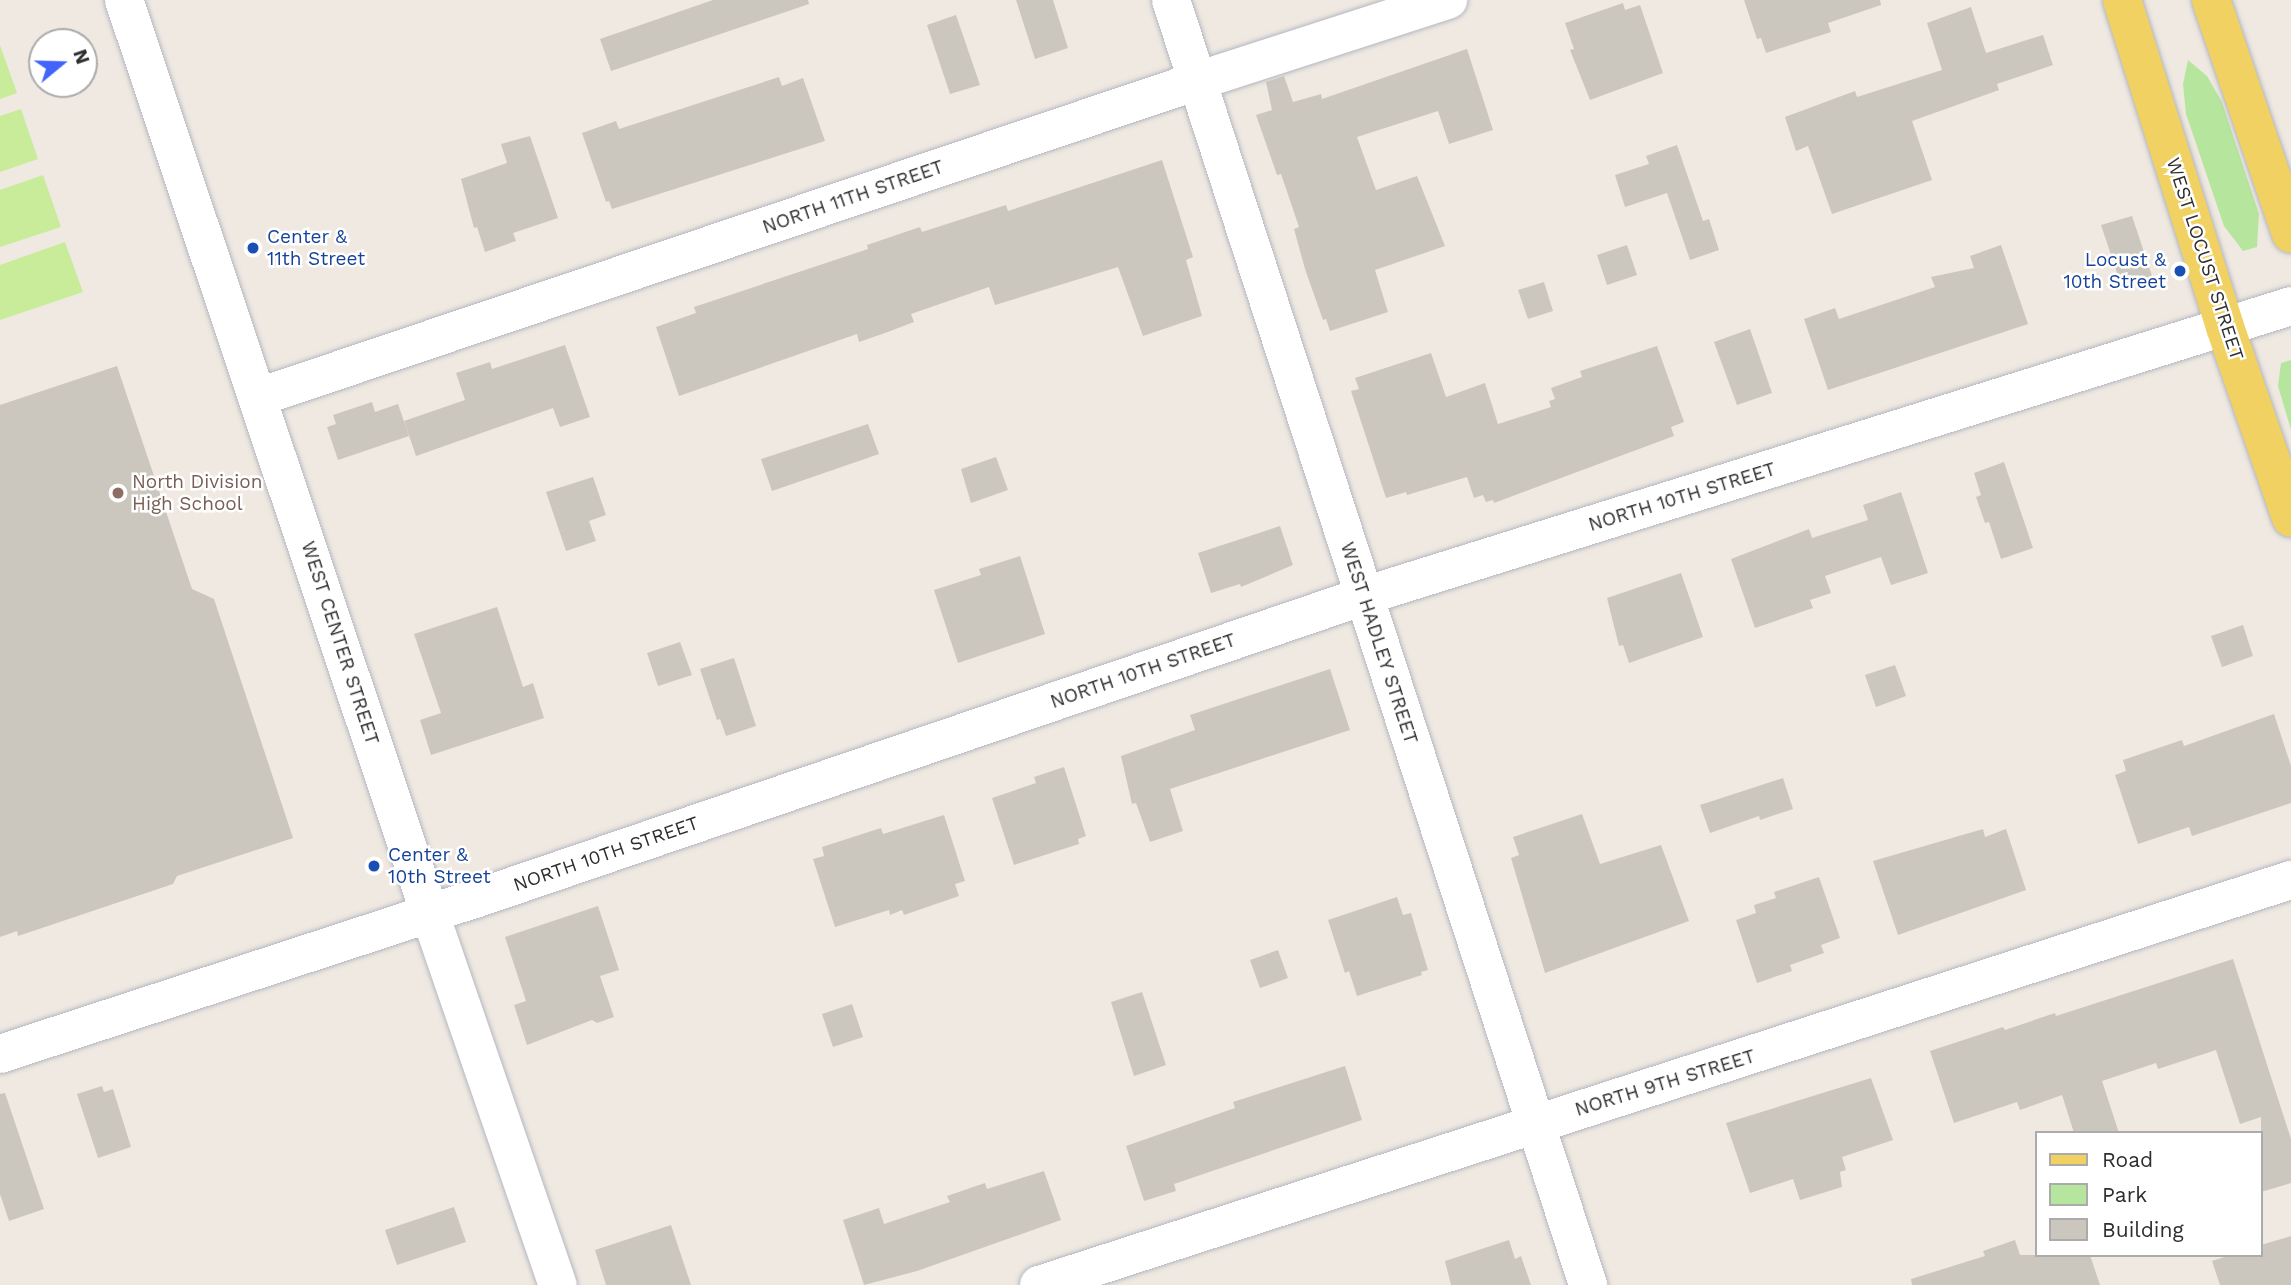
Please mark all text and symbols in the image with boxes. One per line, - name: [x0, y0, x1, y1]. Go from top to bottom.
- north arrow: [28, 28, 98, 98]
- text: N: [68, 46, 95, 67]
- street label: WEST LOCUST STREET: [2161, 154, 2249, 364]
- street label: NORTH 11TH STREET: [759, 155, 947, 239]
- place label: Center & 11th Street: [267, 226, 365, 270]
- marker: Center & 11th Street: [245, 240, 261, 256]
- place label: Locust & 10th Street: [2063, 249, 2166, 293]
- marker: Locust & 10th Street: [2172, 263, 2188, 279]
- street label: NORTH 10TH STREET: [1585, 458, 1779, 536]
- place label: North Division High School: [132, 471, 262, 515]
- marker: North Division High School: [110, 485, 126, 501]
- street label: WEST CENTER STREET: [296, 538, 384, 748]
- street label: WEST HADLEY STREET: [1335, 538, 1423, 748]
- street label: NORTH 10TH STREET: [1047, 628, 1239, 714]
- street label: NORTH 10TH STREET: [510, 811, 702, 897]
- place label: Center & 10th Street: [388, 844, 491, 888]
- marker: Center & 10th Street: [366, 858, 382, 874]
- street label: NORTH 9TH STREET: [1572, 1045, 1758, 1121]
- legend: [2036, 1131, 2263, 1257]
- text: Road: [2102, 1147, 2153, 1172]
- text: Park: [2102, 1182, 2147, 1207]
- text: Building: [2102, 1217, 2184, 1242]

